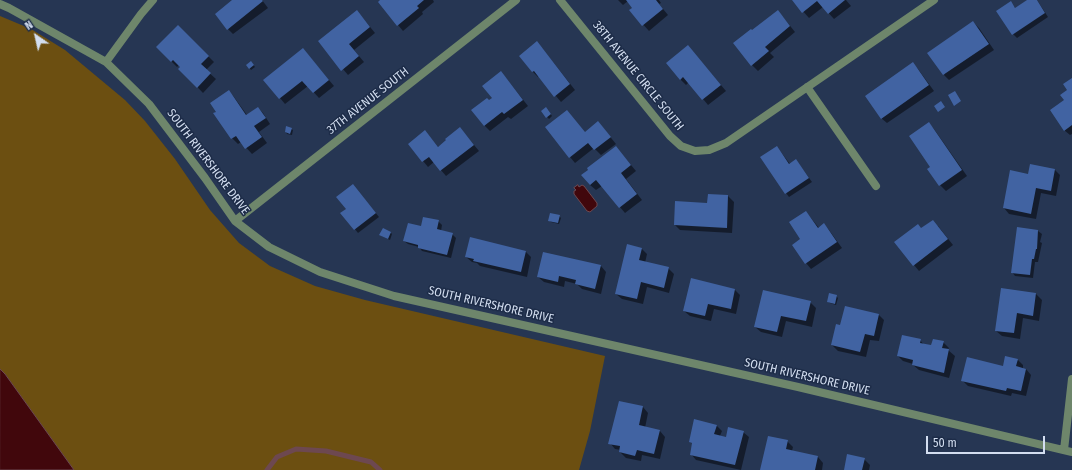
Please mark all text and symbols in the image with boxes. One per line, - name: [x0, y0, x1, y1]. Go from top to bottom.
- north arrow: [16, 16, 56, 56]
- text: N: [23, 18, 35, 33]
- street label: 38TH AVENUE CIRCLE SOUTH: [589, 18, 687, 134]
- street label: 37TH AVENUE SOUTH: [324, 65, 412, 137]
- street label: SOUTH RIVERSHORE DRIVE: [164, 106, 252, 218]
- street label: SOUTH RIVERSHORE DRIVE: [427, 284, 555, 326]
- street label: SOUTH RIVERSHORE DRIVE: [743, 356, 871, 398]
- scale bar: [928, 428, 1047, 454]
- text: 50 m: [933, 436, 957, 450]

